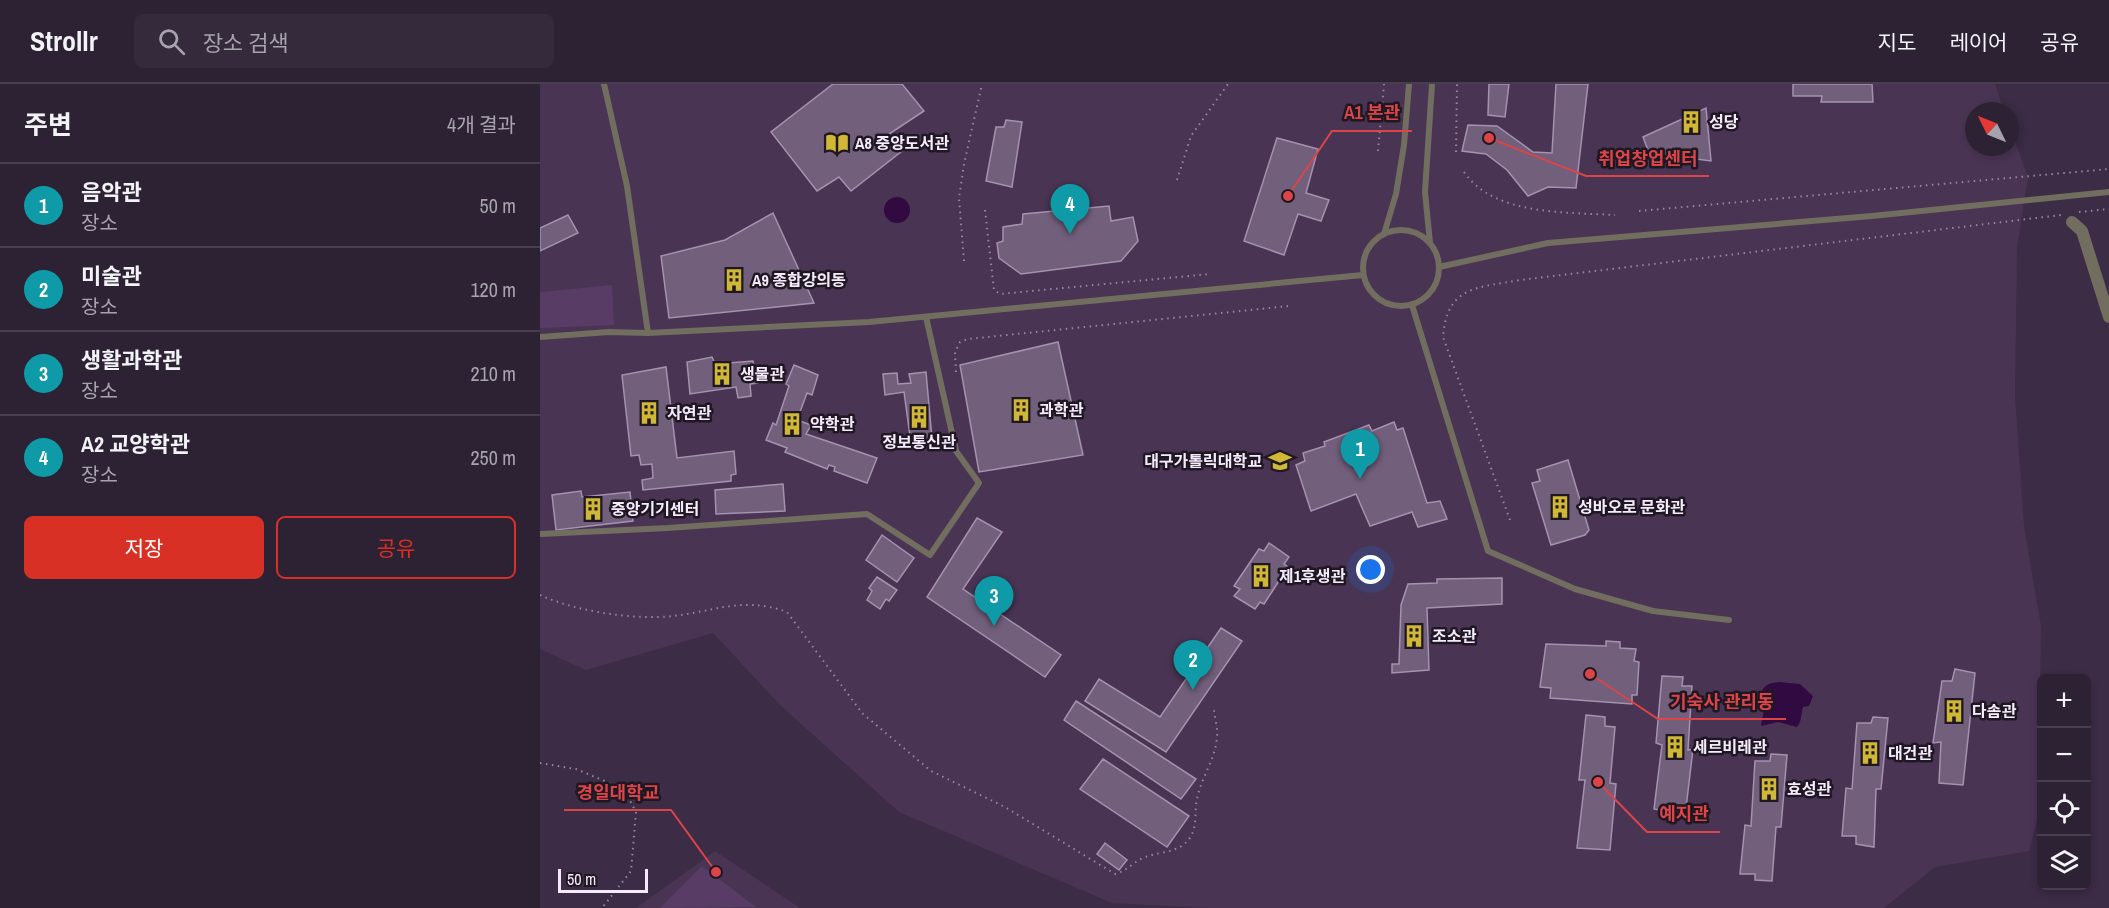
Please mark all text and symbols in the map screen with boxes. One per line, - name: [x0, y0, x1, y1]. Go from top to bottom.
- search box: [134, 14, 554, 68]
- text: Strollr: [30, 22, 98, 60]
- icon: search: [155, 25, 188, 58]
- text: 장소 검색: [203, 28, 289, 58]
- text: 지도: [1878, 28, 1916, 57]
- text: 레이어: [1949, 28, 2007, 57]
- text: 공유: [2040, 28, 2079, 57]
- callout: A1 본관: [1332, 95, 1412, 131]
- text: A1 본관: [1344, 100, 1400, 125]
- north arrow: [1965, 102, 2019, 156]
- text: 주변: [24, 107, 72, 142]
- building icon: 성당: [1678, 109, 1704, 135]
- text: 4개 결과: [447, 111, 516, 138]
- place label: 성당: [1709, 111, 1739, 133]
- library icon: A8 중앙도서관: [824, 130, 850, 156]
- place label: A8 중앙도서관: [855, 132, 949, 154]
- callout: 취업창업센터: [1586, 140, 1709, 176]
- text: 취업창업센터: [1598, 146, 1698, 171]
- text: 음악관: [81, 177, 142, 207]
- pin: 4: [1050, 184, 1090, 234]
- text: 1: [39, 192, 48, 219]
- text: 50 m: [480, 192, 516, 219]
- text: 장소: [81, 209, 118, 236]
- text: 미술관: [81, 261, 142, 291]
- building icon: A9 종합강의동: [721, 267, 747, 293]
- place label: A9 종합강의동: [752, 269, 846, 291]
- text: 2: [39, 276, 48, 303]
- text: 120 m: [470, 276, 516, 303]
- text: 장소: [81, 293, 118, 320]
- text: 생활과학관: [81, 345, 182, 375]
- text: 3: [39, 360, 48, 387]
- text: 210 m: [470, 360, 516, 387]
- building icon: 생물관: [709, 361, 735, 387]
- place label: 생물관: [740, 363, 784, 385]
- text: 장소: [81, 377, 118, 404]
- building icon: 과학관: [1008, 397, 1034, 423]
- place label: 과학관: [1039, 399, 1083, 421]
- building icon: 자연관: [636, 400, 662, 426]
- place label: 자연관: [667, 402, 711, 424]
- building icon: 정보통신관: [906, 404, 932, 430]
- building icon: 약학관: [779, 411, 805, 437]
- place label: 약학관: [810, 413, 854, 435]
- text: A2 교양학관: [81, 429, 190, 459]
- pin: 1: [1340, 430, 1380, 479]
- place label: 정보통신관: [882, 431, 956, 453]
- text: 4: [39, 444, 48, 471]
- text: 250 m: [470, 444, 516, 471]
- school or university icon: 대구가톨릭대학교: [1267, 448, 1293, 474]
- place label: 대구가톨릭대학교: [1144, 450, 1262, 472]
- text: 장소: [81, 461, 118, 488]
- building icon: 성바오로 문화관: [1547, 494, 1573, 520]
- building icon: 중앙기기센터: [580, 496, 606, 522]
- place label: 성바오로 문화관: [1578, 496, 1685, 518]
- place label: 중앙기기센터: [611, 498, 699, 520]
- button: 저장: [24, 516, 264, 579]
- button: 공유: [276, 516, 516, 579]
- your location: [1356, 555, 1385, 584]
- building icon: 제1후생관: [1248, 563, 1274, 589]
- place label: 제1후생관: [1279, 565, 1345, 587]
- pin: 3: [974, 576, 1014, 626]
- building icon: 조소관: [1401, 623, 1427, 649]
- place label: 조소관: [1432, 625, 1476, 647]
- pin: 2: [1174, 640, 1212, 690]
- map controls: [2037, 674, 2091, 890]
- button: +: [2037, 674, 2091, 728]
- callout: 기숙사 관리동: [1658, 683, 1786, 719]
- text: 기숙사 관리동: [1670, 689, 1774, 714]
- building icon: 다솜관: [1941, 698, 1967, 724]
- place label: 다솜관: [1972, 700, 2016, 722]
- button: −: [2037, 728, 2091, 782]
- building icon: 세르비레관: [1662, 734, 1688, 760]
- place label: 세르비레관: [1693, 736, 1767, 758]
- building icon: 대건관: [1857, 740, 1883, 766]
- place label: 대건관: [1888, 742, 1932, 764]
- callout: 경일대학교: [564, 774, 671, 810]
- building icon: 효성관: [1756, 776, 1782, 802]
- place label: 효성관: [1787, 778, 1831, 800]
- text: 경일대학교: [577, 780, 659, 805]
- button: locate: [2037, 782, 2091, 836]
- callout: 예지관: [1647, 796, 1720, 832]
- text: 예지관: [1659, 801, 1709, 826]
- button: layers: [2037, 836, 2091, 890]
- scale bar: [558, 866, 648, 894]
- text: 50 m: [567, 868, 596, 890]

